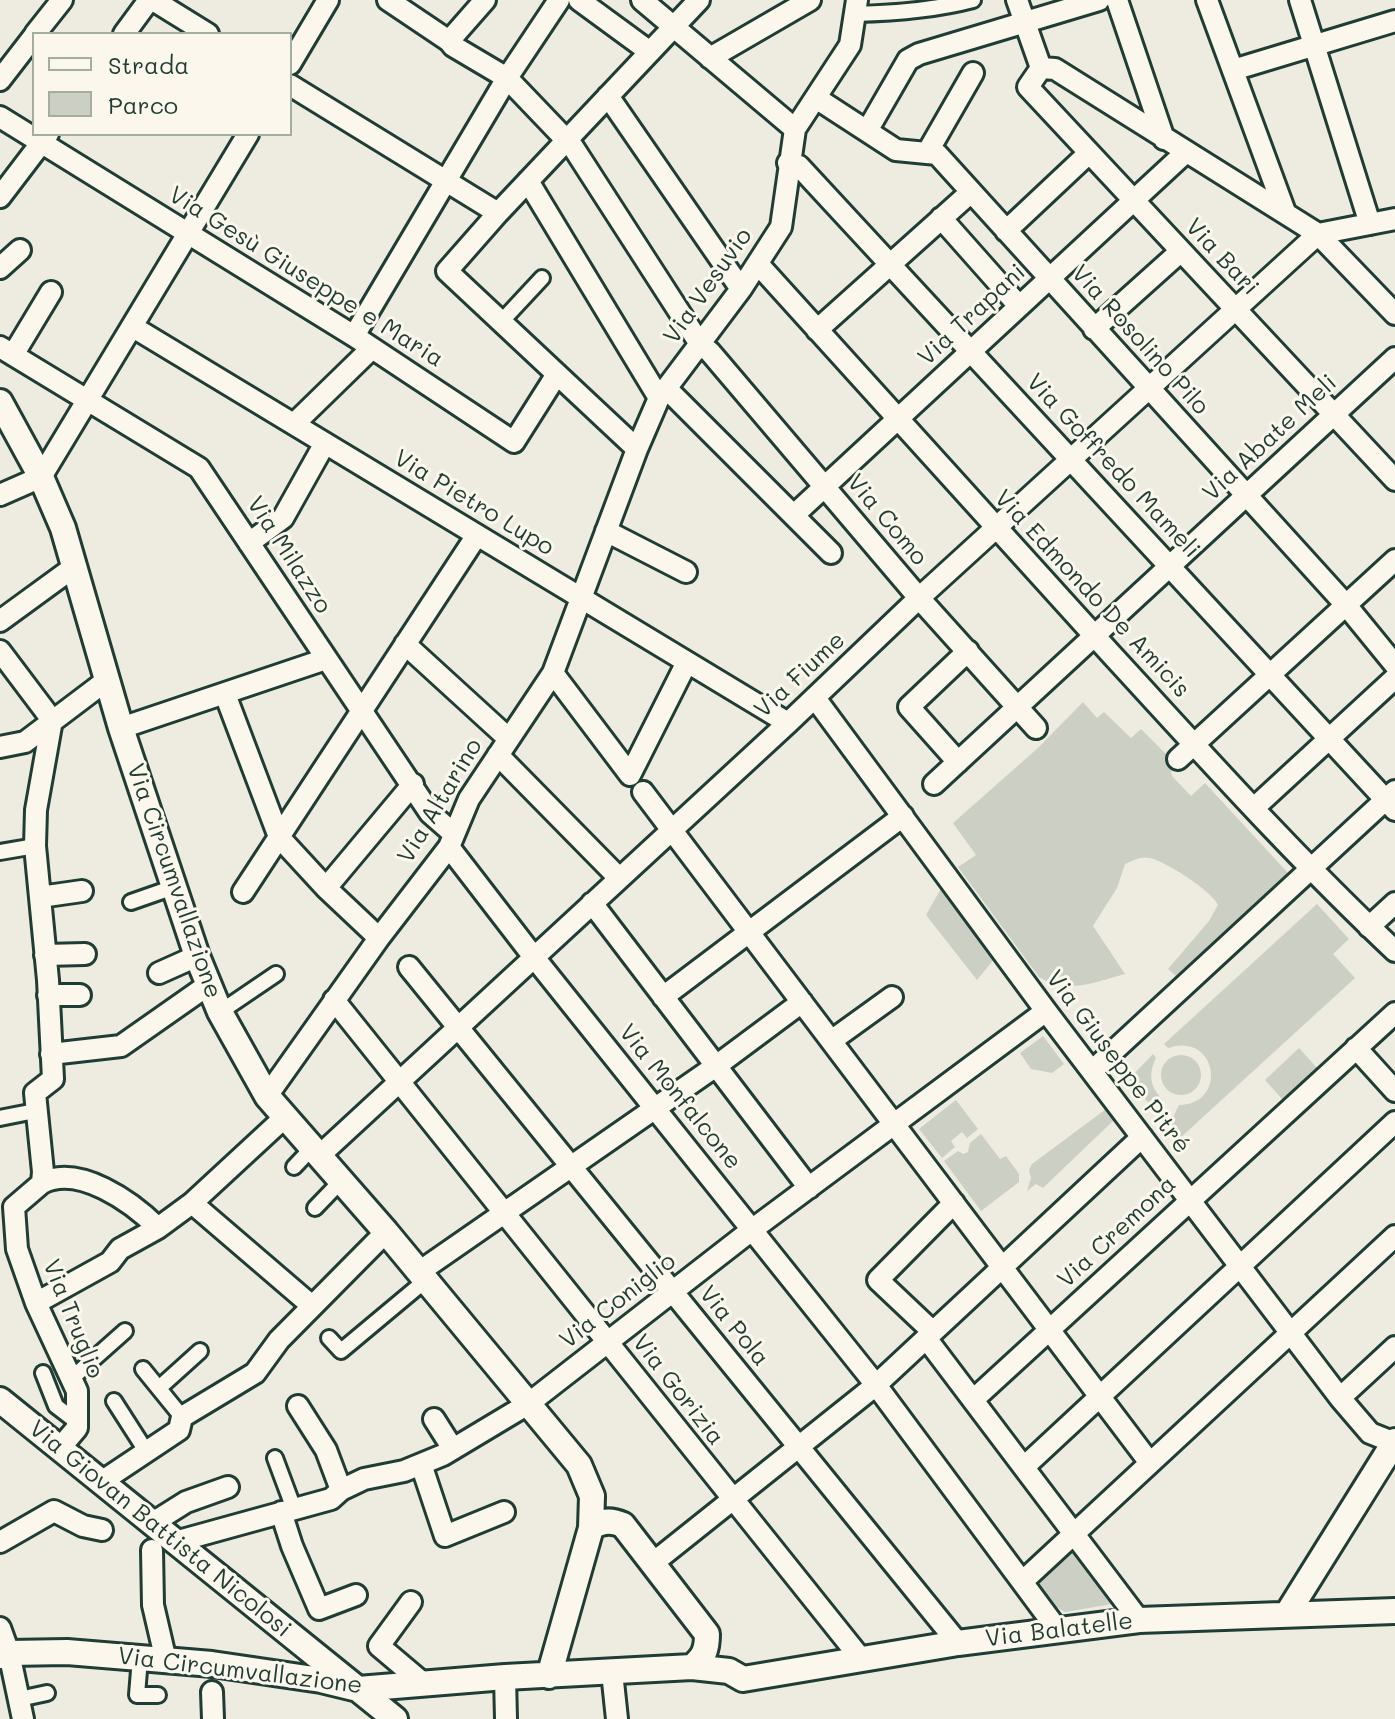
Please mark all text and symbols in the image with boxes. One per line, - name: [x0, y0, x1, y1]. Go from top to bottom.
- legend: [32, 32, 292, 136]
- text: Strada: [108, 49, 189, 80]
- text: Parco: [108, 89, 178, 120]
- street label: Via Gesù Giuseppe e Maria: [163, 180, 449, 374]
- street label: Via Bari: [1179, 213, 1265, 301]
- street label: Via Vesuvio: [658, 223, 758, 349]
- street label: Via Trapani: [912, 258, 1032, 372]
- street label: Via Rosolino Pilo: [1065, 259, 1215, 421]
- street label: Via Goffredo Mameli: [1020, 368, 1206, 564]
- street label: Via Abate Meli: [1197, 369, 1343, 507]
- street label: Via Pietro Lupo: [389, 444, 559, 562]
- street label: Via Como: [841, 469, 933, 571]
- street label: Via Edmondo De Amicis: [988, 484, 1196, 704]
- street label: Via Milazzo: [240, 491, 338, 619]
- street label: Via Fiume: [749, 626, 851, 724]
- street label: Via Altarino: [391, 733, 489, 869]
- street label: Via Circumvallazione: [120, 760, 228, 1002]
- street label: Via Giuseppe Pitré: [1040, 965, 1196, 1159]
- street label: Via Monfalcone: [613, 1018, 747, 1176]
- street label: Via Cremona: [1052, 1170, 1182, 1294]
- street label: Via Coniglio: [554, 1247, 682, 1355]
- street label: Via Truglio: [36, 1255, 110, 1383]
- street label: Via Pola: [693, 1280, 775, 1372]
- street label: Via Gorizia: [626, 1329, 730, 1451]
- street label: Via Giovan Battista Nicolosi: [23, 1414, 297, 1644]
- street label: Via Balatelle: [984, 1607, 1134, 1653]
- street label: Via Circumvallazione: [116, 1642, 364, 1700]

